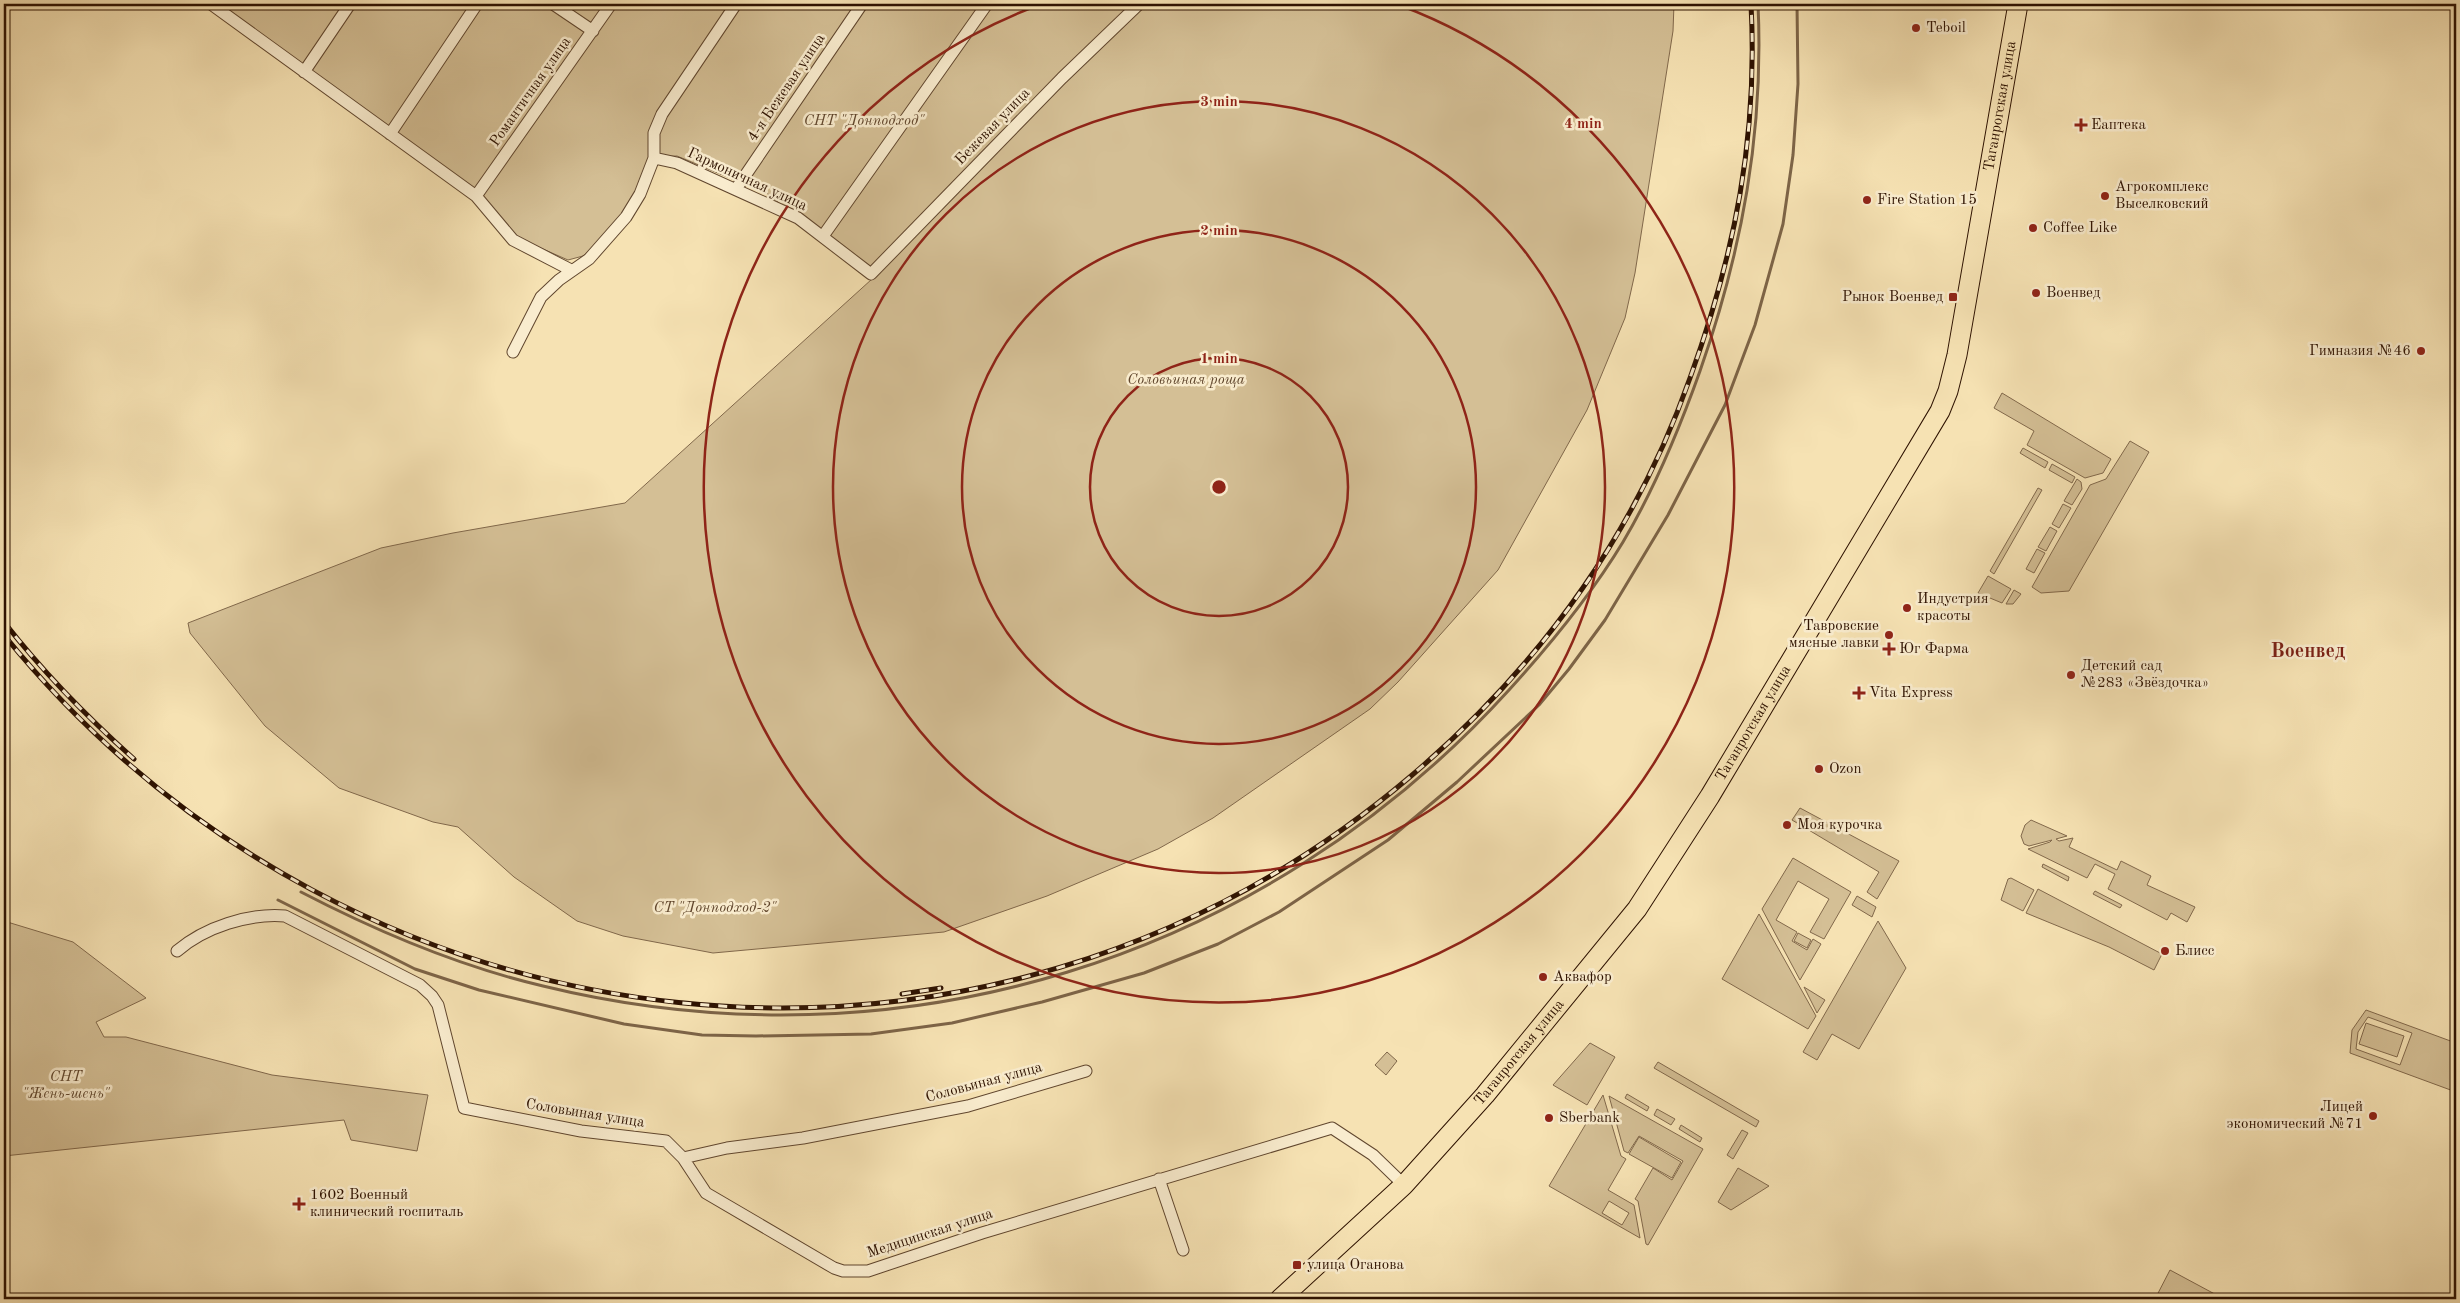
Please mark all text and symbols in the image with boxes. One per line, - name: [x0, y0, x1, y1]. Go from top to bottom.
- place label: Teboil: [1926, 21, 1966, 36]
- marker: Teboil: [1910, 22, 1922, 34]
- street label: 4-я Бежевая улица: [745, 31, 829, 145]
- street label: Романтичная улица: [488, 34, 575, 149]
- street label: Таганрогская улица: [1982, 39, 2019, 172]
- street label: Бежевая улица: [953, 85, 1034, 168]
- text: 3 min: [1200, 95, 1238, 110]
- park label: СНТ "Донподход": [804, 114, 925, 129]
- text: 4 min: [1564, 117, 1602, 132]
- place label: Еаптека: [2091, 118, 2146, 133]
- marker: Еаптека: [2075, 119, 2087, 131]
- street label: Гармоничная улица: [685, 146, 810, 215]
- place label: Агрокомплекс Выселковский: [2115, 180, 2209, 212]
- marker: Агрокомплекс Выселковский: [2099, 190, 2111, 202]
- place label: Fire Station 15: [1877, 193, 1977, 208]
- marker: Fire Station 15: [1861, 194, 1873, 206]
- place label: Coffee Like: [2043, 221, 2117, 236]
- marker: Coffee Like: [2027, 222, 2039, 234]
- text: 2 min: [1200, 224, 1238, 239]
- place label: Военвед: [2046, 286, 2101, 301]
- marker: Военвед: [2030, 287, 2042, 299]
- place label: Рынок Военвед: [1842, 290, 1944, 305]
- marker: Рынок Военвед: [1947, 291, 1959, 303]
- place label: Гимназия №46: [2309, 344, 2411, 359]
- marker: Гимназия №46: [2415, 345, 2427, 357]
- text: 1 min: [1200, 352, 1238, 367]
- park label: Соловьиная роща: [1127, 373, 1245, 388]
- centre of rings: [1210, 478, 1228, 496]
- place label: Индустрия красоты: [1917, 592, 1989, 624]
- marker: Индустрия красоты: [1901, 602, 1913, 614]
- place label: Тавровские мясные лавки: [1789, 619, 1879, 651]
- marker: Тавровские мясные лавки: [1883, 629, 1895, 641]
- place label: Юг Фарма: [1899, 642, 1969, 657]
- district label: Военвед: [2271, 642, 2345, 662]
- marker: Юг Фарма: [1883, 643, 1895, 655]
- place label: Детский сад №283 «Звёздочка»: [2081, 659, 2209, 691]
- street label: Таганрогская улица: [1713, 662, 1794, 784]
- marker: Детский сад №283 «Звёздочка»: [2065, 669, 2077, 681]
- place label: Vita Express: [1869, 686, 1953, 701]
- marker: Vita Express: [1853, 687, 1865, 699]
- place label: Ozon: [1829, 762, 1862, 777]
- marker: Ozon: [1813, 763, 1825, 775]
- place label: Моя курочка: [1797, 818, 1883, 833]
- marker: Моя курочка: [1781, 819, 1793, 831]
- park label: СТ "Донподход-2": [654, 901, 778, 916]
- place label: Блисс: [2175, 944, 2215, 959]
- marker: Блисс: [2159, 945, 2171, 957]
- place label: Аквафор: [1553, 970, 1612, 985]
- marker: Аквафор: [1537, 971, 1549, 983]
- street label: Таганрогская улица: [1472, 997, 1567, 1109]
- street label: Соловьиная улица: [924, 1060, 1044, 1106]
- park label: СНТ "Жень-шень": [22, 1070, 111, 1102]
- street label: Соловьиная улица: [525, 1097, 646, 1131]
- place label: Лицей экономический №71: [2227, 1100, 2363, 1132]
- marker: Лицей экономический №71: [2367, 1110, 2379, 1122]
- place label: Sberbank: [1559, 1111, 1620, 1126]
- marker: Sberbank: [1543, 1112, 1555, 1124]
- place label: 1602 Военный клинический госпиталь: [310, 1188, 463, 1220]
- marker: 1602 Военный клинический госпиталь: [292, 1197, 306, 1211]
- street label: Медицинская улица: [865, 1206, 995, 1261]
- place label: улица Оганова: [1307, 1258, 1404, 1273]
- marker: улица Оганова: [1291, 1259, 1303, 1271]

